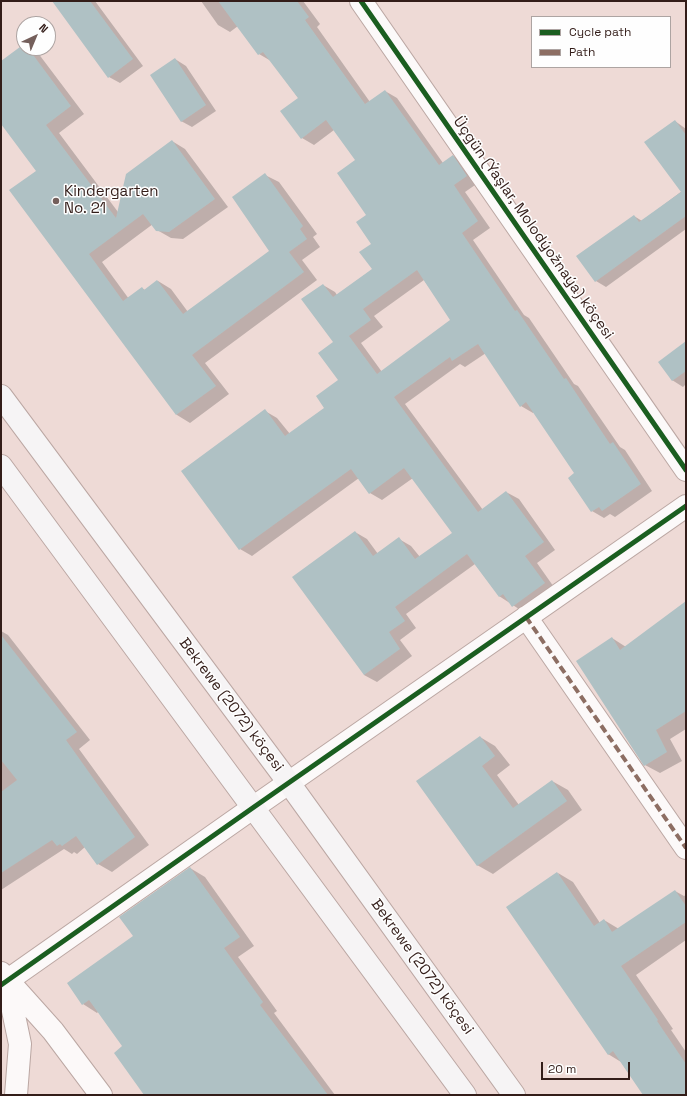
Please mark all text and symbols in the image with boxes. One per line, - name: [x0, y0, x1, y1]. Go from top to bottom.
- north arrow: [16, 16, 56, 56]
- legend: [531, 16, 671, 68]
- text: N: [36, 20, 51, 36]
- text: Cycle path: [569, 24, 631, 40]
- text: Path: [569, 44, 595, 60]
- street label: Üçgün (Ýaşlar, Molodýožnaýa) köçesi: [449, 113, 617, 343]
- place label: Kindergarten No. 21: [64, 183, 159, 218]
- marker: Kindergarten No. 21: [51, 196, 61, 206]
- street label: Bekrewe (2072) köçesi: [175, 635, 287, 775]
- street label: Bekrewe (2072) köçesi: [367, 896, 477, 1038]
- scale bar: [543, 1054, 632, 1080]
- text: 20 m: [548, 1061, 576, 1077]

